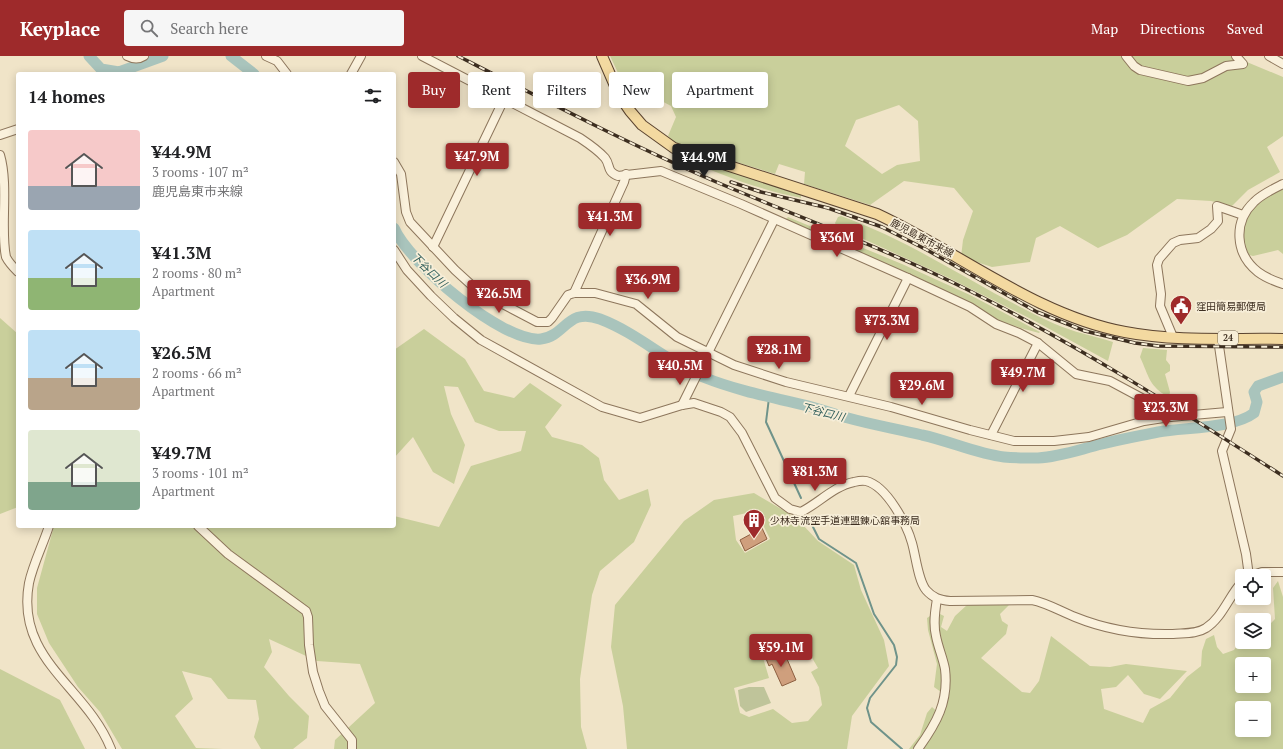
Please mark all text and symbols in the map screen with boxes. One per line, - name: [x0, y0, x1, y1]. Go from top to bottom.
- search box: [124, 10, 404, 46]
- text: Keyplace: [20, 16, 100, 41]
- icon: search: [138, 17, 160, 39]
- text: Search here: [170, 18, 248, 38]
- text: Map: [1091, 19, 1118, 38]
- text: Directions: [1140, 19, 1205, 38]
- text: Saved: [1227, 19, 1263, 38]
- chip: Buy: [408, 72, 460, 108]
- chip: Rent: [468, 72, 525, 108]
- chip: Filters: [533, 72, 601, 108]
- chip: New: [609, 72, 664, 108]
- chip: Apartment: [672, 72, 768, 108]
- text: 14 homes: [28, 85, 105, 108]
- icon: filters: [362, 85, 384, 107]
- text: ¥44.9M: [152, 140, 211, 163]
- pin: ¥47.9M: [444, 143, 510, 177]
- pin: ¥44.9M: [671, 144, 737, 178]
- icon: home: [60, 146, 108, 194]
- text: ¥47.9M: [455, 147, 499, 165]
- text: ¥44.9M: [681, 148, 727, 166]
- text: 3 rooms · 107 m²: [152, 163, 249, 181]
- text: 鹿児島東市来線: [152, 182, 243, 200]
- pin: ¥41.3M: [577, 203, 643, 237]
- text: ¥41.3M: [587, 207, 633, 225]
- street label: 鹿児島東市来線: [888, 216, 956, 260]
- pin: ¥36M: [813, 224, 861, 258]
- text: ¥36M: [820, 228, 854, 246]
- text: ¥41.3M: [152, 241, 211, 264]
- icon: home: [60, 246, 108, 294]
- water label: 下谷口川: [408, 250, 450, 291]
- text: 2 rooms · 80 m²: [152, 264, 242, 282]
- pin: ¥36.9M: [615, 266, 681, 300]
- text: ¥36.9M: [625, 270, 671, 288]
- pin: ¥26.5M: [466, 280, 532, 314]
- text: Apartment: [152, 282, 215, 300]
- text: ¥26.5M: [476, 284, 522, 302]
- public building icon: 窪田簡易郵便局: [1168, 293, 1194, 326]
- place label: 窪田簡易郵便局: [1196, 300, 1266, 313]
- pin: ¥73.3M: [854, 307, 920, 341]
- text: ¥73.3M: [864, 311, 910, 329]
- road number: 24: [1218, 331, 1238, 345]
- pin: ¥28.1M: [746, 336, 812, 370]
- text: ¥28.1M: [756, 340, 802, 358]
- text: ¥26.5M: [152, 341, 211, 364]
- icon: home: [60, 346, 108, 394]
- pin: ¥40.5M: [647, 352, 713, 386]
- text: ¥40.5M: [657, 356, 703, 374]
- pin: ¥49.7M: [990, 359, 1056, 393]
- text: ¥49.7M: [1000, 363, 1046, 381]
- text: 2 rooms · 66 m²: [152, 364, 242, 382]
- pin: ¥29.6M: [889, 372, 955, 406]
- text: ¥29.6M: [899, 376, 945, 394]
- text: Apartment: [152, 382, 215, 400]
- pin: ¥23.3M: [1133, 394, 1199, 428]
- text: ¥23.3M: [1143, 398, 1189, 416]
- water label: 下谷口川: [800, 400, 847, 424]
- text: ¥49.7M: [152, 441, 211, 464]
- icon: home: [60, 446, 108, 494]
- pin: ¥81.3M: [782, 458, 848, 492]
- text: ¥81.3M: [792, 462, 838, 480]
- text: 3 rooms · 101 m²: [152, 464, 249, 482]
- text: Apartment: [152, 482, 215, 500]
- building icon: 少林寺流空手道連盟錬心舘事務局: [741, 507, 767, 540]
- place label: 少林寺流空手道連盟錬心舘事務局: [770, 514, 920, 527]
- map controls: [1235, 569, 1271, 737]
- button: locate: [1235, 569, 1271, 605]
- button: layers: [1235, 613, 1271, 649]
- pin: ¥59.1M: [748, 634, 814, 668]
- text: ¥59.1M: [758, 638, 804, 656]
- button: +: [1235, 657, 1271, 693]
- button: −: [1235, 701, 1271, 737]

